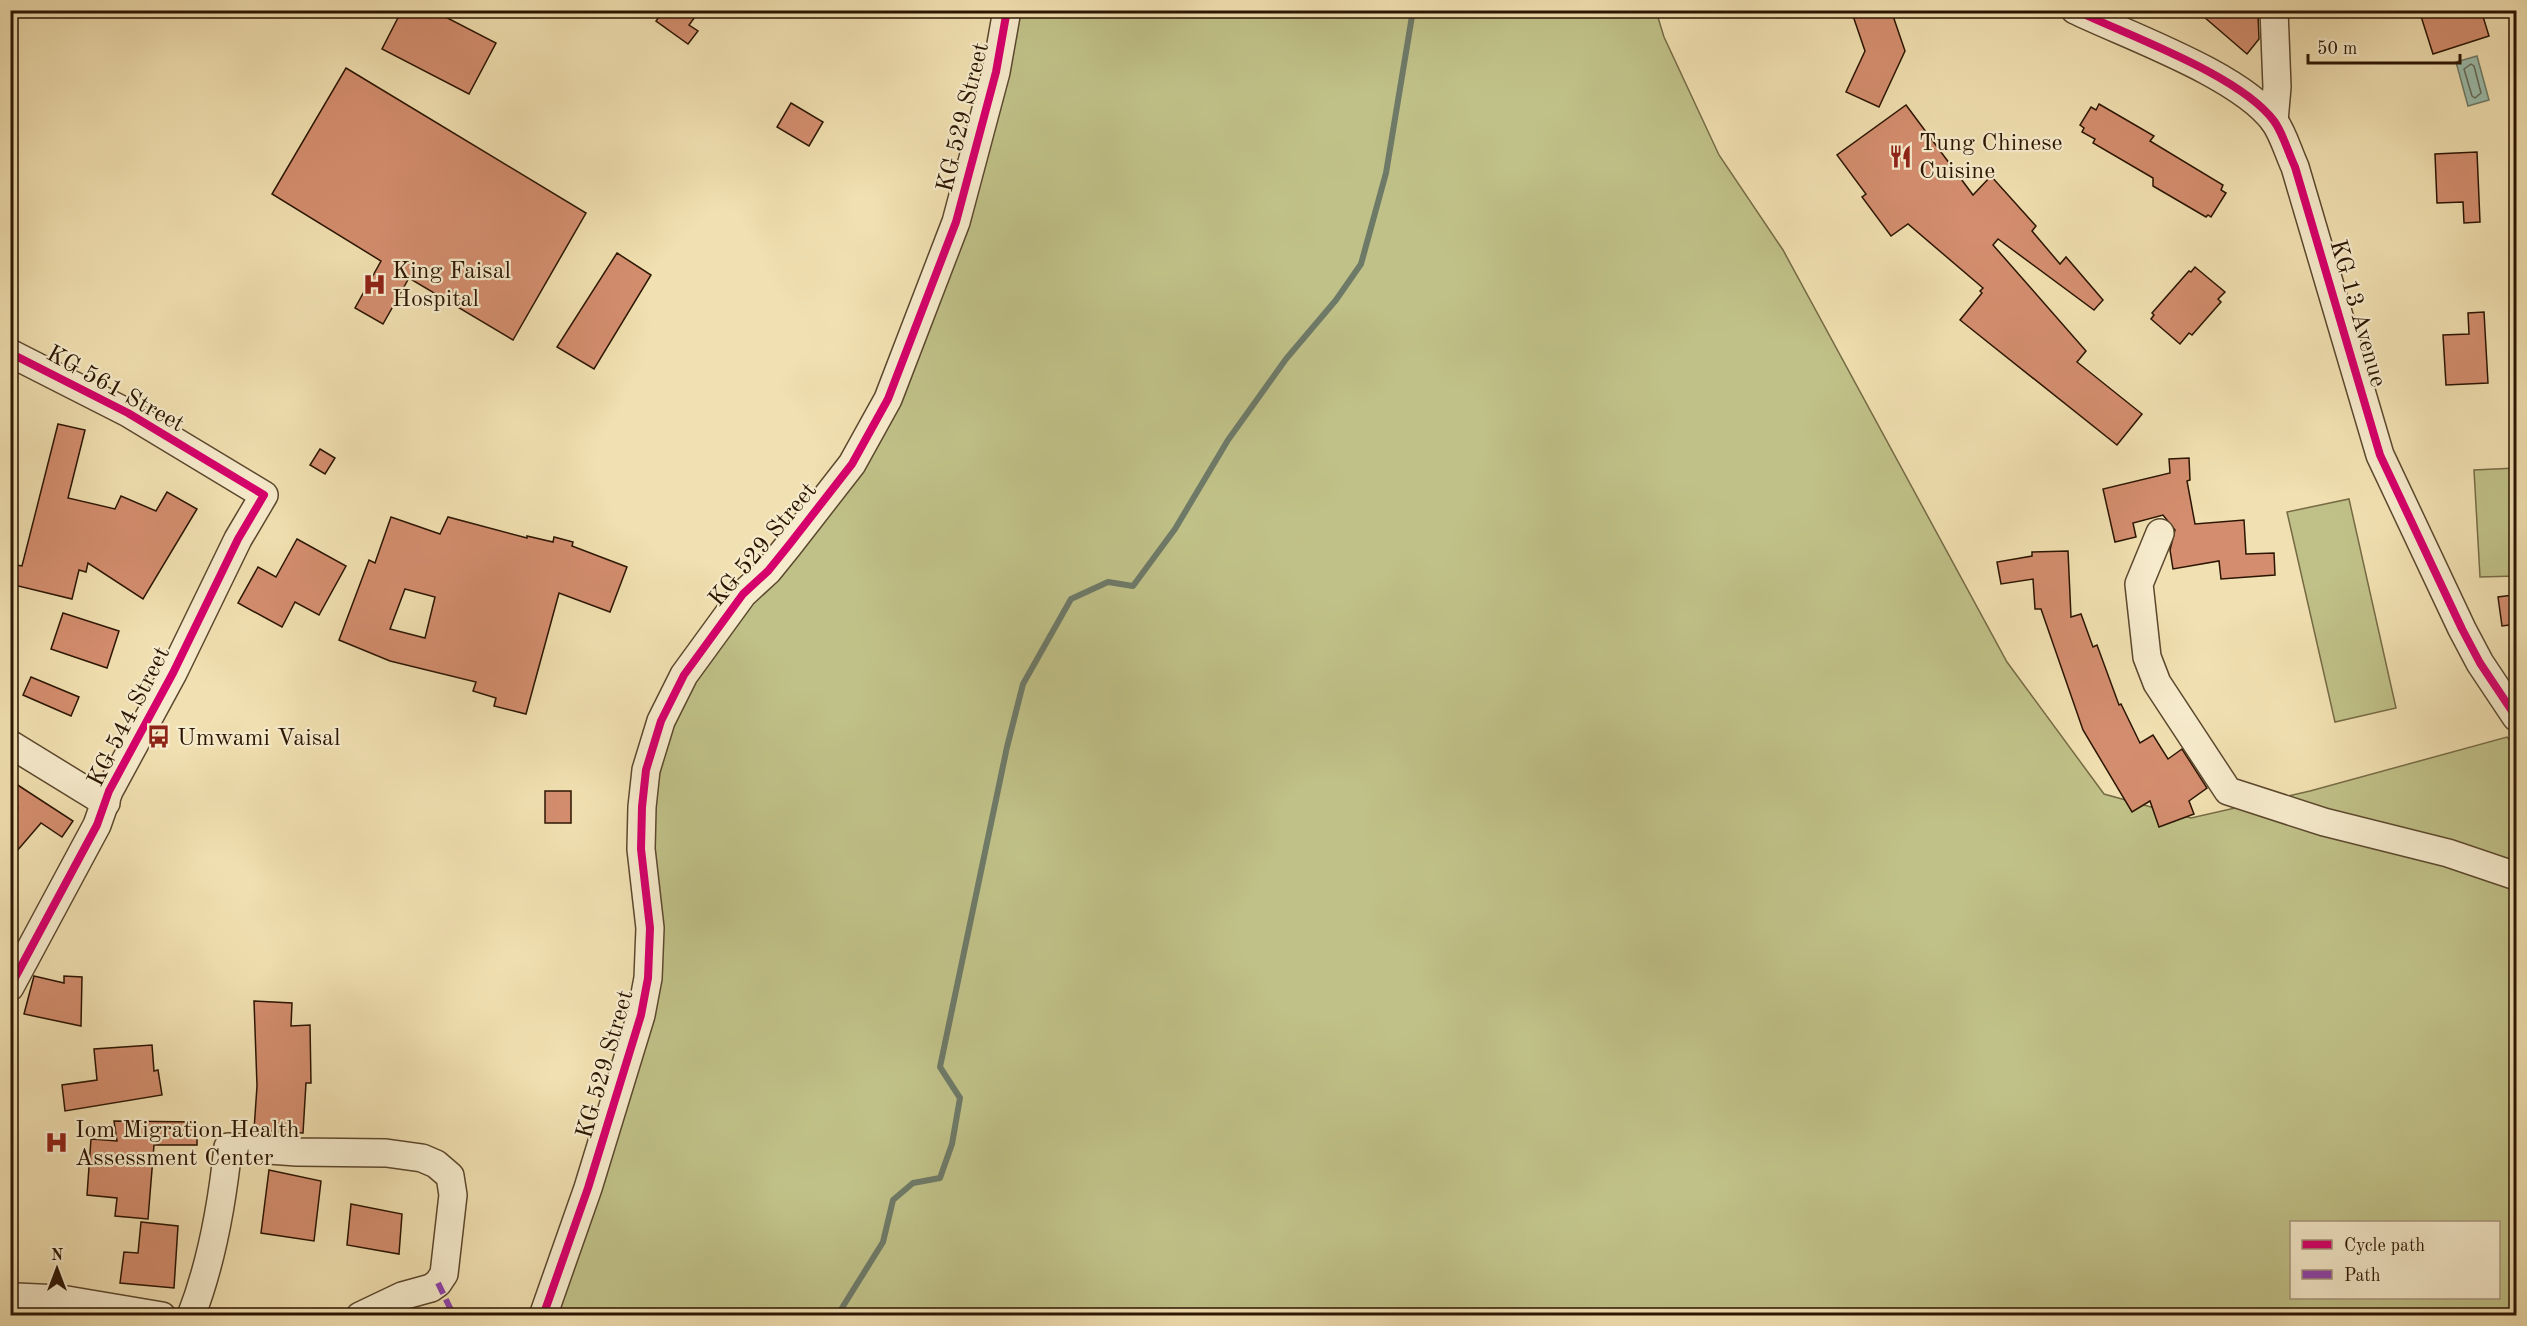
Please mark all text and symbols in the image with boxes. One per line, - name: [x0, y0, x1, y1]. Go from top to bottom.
- scale bar: [2308, 27, 2460, 65]
- street label: KG 529 Street: [934, 40, 994, 195]
- text: 50 m: [2317, 40, 2357, 58]
- place label: Tung Chinese Cuisine: [1919, 132, 2063, 184]
- restaurant icon: Tung Chinese Cuisine: [1888, 143, 1914, 169]
- street label: KG 13 Avenue: [2325, 237, 2390, 390]
- place label: King Faisal Hospital: [392, 260, 511, 312]
- hospital icon: King Faisal Hospital: [361, 271, 387, 297]
- street label: KG 561 Street: [42, 342, 188, 437]
- street label: KG 529 Street: [705, 479, 822, 612]
- street label: KG 544 Street: [84, 643, 175, 791]
- bus stop icon: Umwami Vaisal: [146, 724, 172, 750]
- place label: Umwami Vaisal: [177, 727, 340, 751]
- street label: KG 529 Street: [573, 988, 639, 1142]
- place label: Iom Migration Health Assessment Center: [75, 1119, 300, 1171]
- hospital icon: Iom Migration Health Assessment Center: [44, 1130, 70, 1156]
- legend: [2290, 1221, 2500, 1299]
- text: Cycle path: [2344, 1237, 2425, 1255]
- north arrow: [27, 1239, 87, 1299]
- text: N: [51, 1248, 64, 1264]
- text: Path: [2344, 1267, 2381, 1285]

